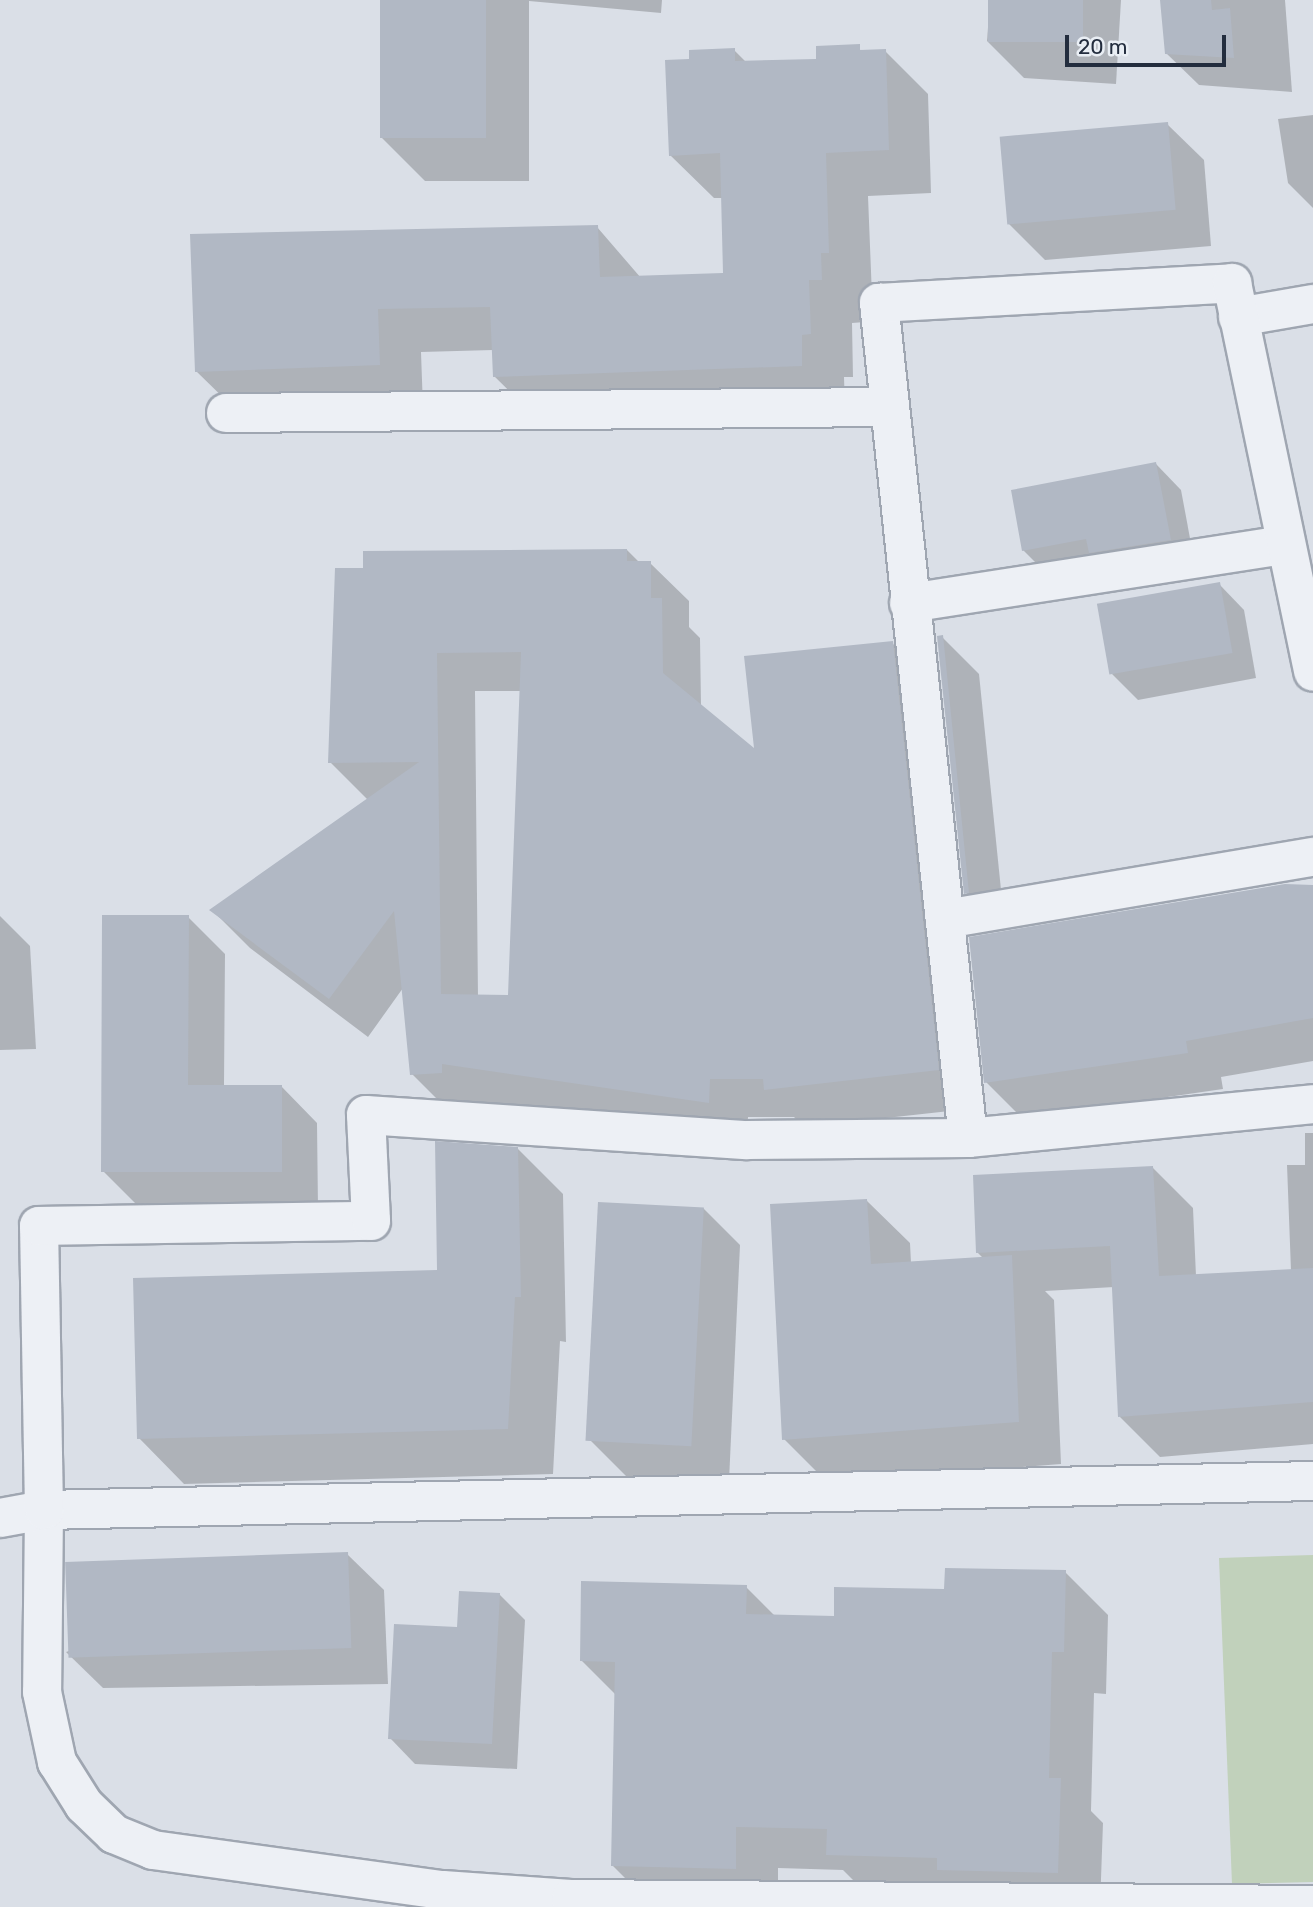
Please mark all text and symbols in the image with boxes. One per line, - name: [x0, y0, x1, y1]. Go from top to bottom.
- scale bar: [1068, 21, 1229, 65]
- text: 20 m: [1078, 34, 1127, 59]

